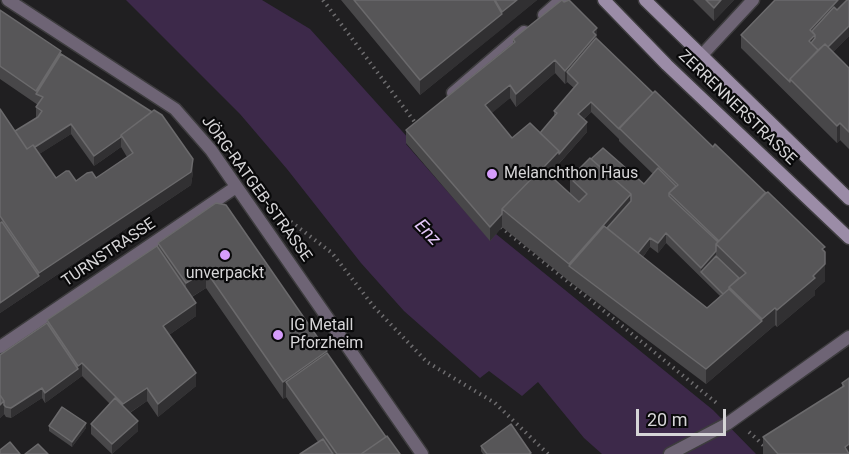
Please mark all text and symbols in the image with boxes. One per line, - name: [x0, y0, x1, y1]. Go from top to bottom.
- street label: ZERRENNERSTRASSE: [674, 47, 800, 169]
- street label: JÖRG-RATGEB-STRASSE: [197, 112, 315, 266]
- place label: Melanchthon Haus: [504, 164, 638, 184]
- marker: Melanchthon Haus: [485, 167, 499, 181]
- street label: TURNSTRASSE: [59, 215, 159, 291]
- water label: Enz: [409, 215, 445, 251]
- marker: unverpackt: [218, 248, 232, 262]
- place label: unverpackt: [186, 264, 264, 284]
- place label: IG Metall Pforzheim: [290, 316, 363, 354]
- marker: IG Metall Pforzheim: [271, 328, 285, 342]
- scale bar: [639, 397, 729, 435]
- text: 20 m: [647, 409, 687, 430]

